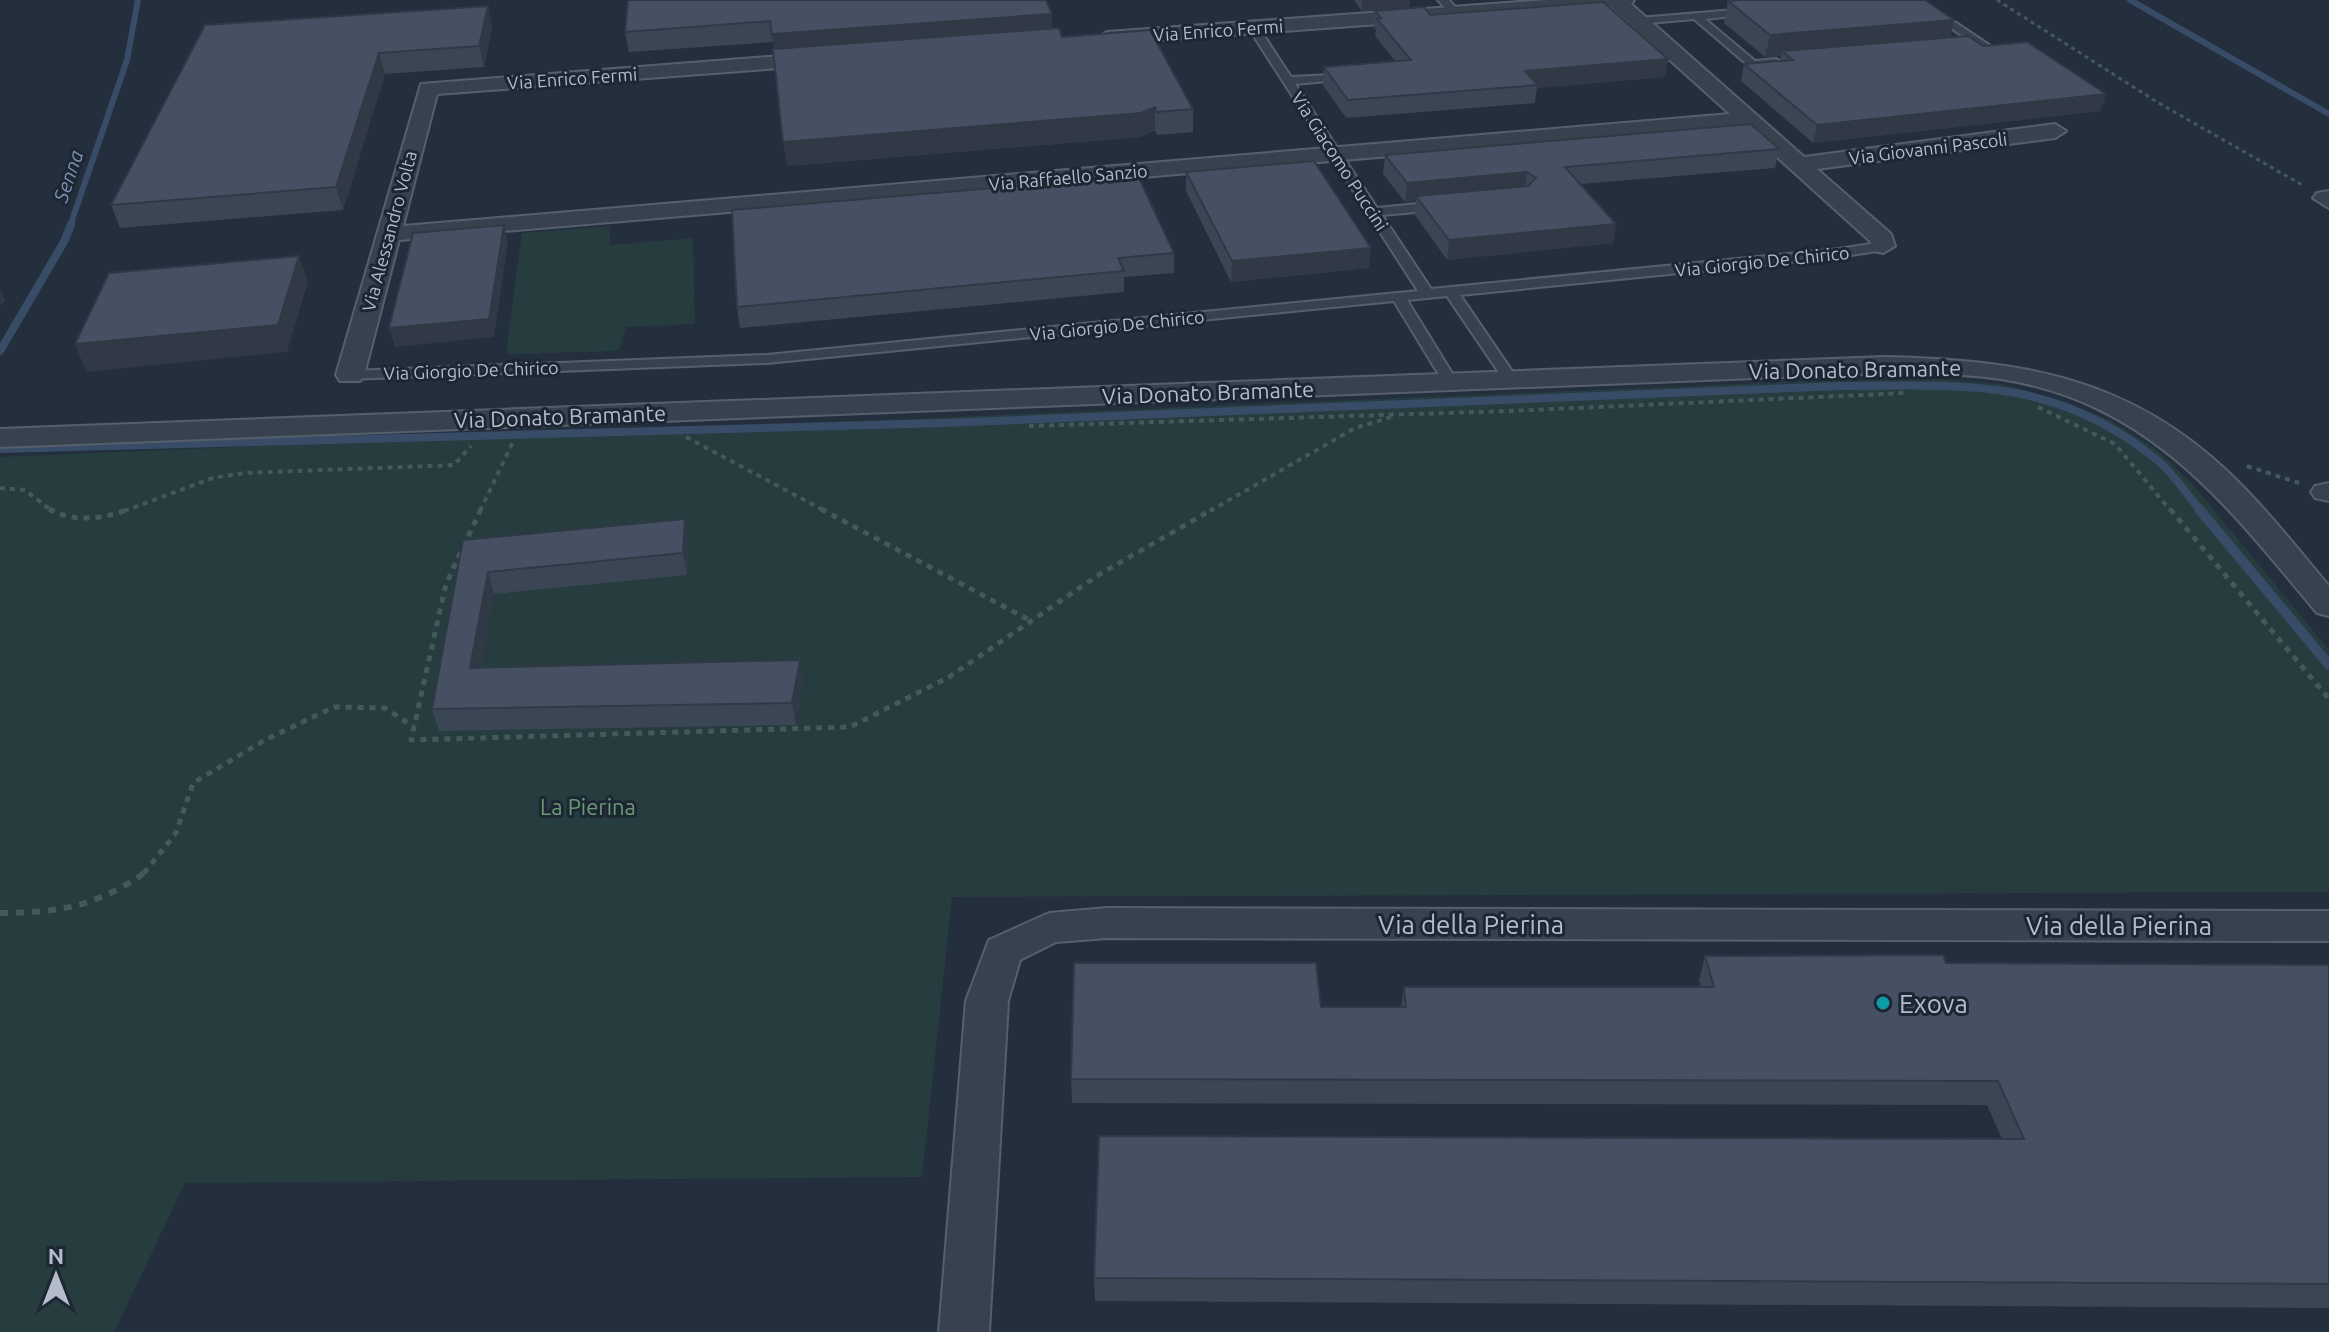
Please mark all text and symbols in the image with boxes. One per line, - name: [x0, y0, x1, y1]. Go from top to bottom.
- street label: Via Enrico Fermi: [1152, 15, 1284, 45]
- street label: Via Enrico Fermi: [506, 63, 638, 93]
- street label: Via Giacomo Puccini: [1288, 88, 1392, 234]
- street label: Via Giovanni Pascoli: [1848, 128, 2008, 168]
- water label: Senna: [48, 147, 88, 206]
- street label: Via Alessandro Volta: [358, 148, 420, 314]
- street label: Via Raffaello Sanzio: [988, 160, 1148, 194]
- street label: Via Giorgio De Chirico: [1674, 242, 1850, 280]
- street label: Via Giorgio De Chirico: [1029, 306, 1205, 344]
- street label: Via Donato Bramante: [1749, 355, 1961, 383]
- street label: Via Giorgio De Chirico: [383, 357, 559, 383]
- street label: Via Donato Bramante: [1101, 376, 1315, 408]
- street label: Via Donato Bramante: [453, 400, 667, 432]
- park label: La Pierina: [540, 794, 636, 819]
- street label: Via della Pierina: [1378, 910, 1564, 939]
- street label: Via della Pierina: [2026, 911, 2212, 940]
- place label: Exova: [1899, 989, 1968, 1018]
- marker: Exova: [1874, 994, 1892, 1012]
- north arrow: [16, 1236, 96, 1316]
- text: N: [48, 1243, 64, 1268]

